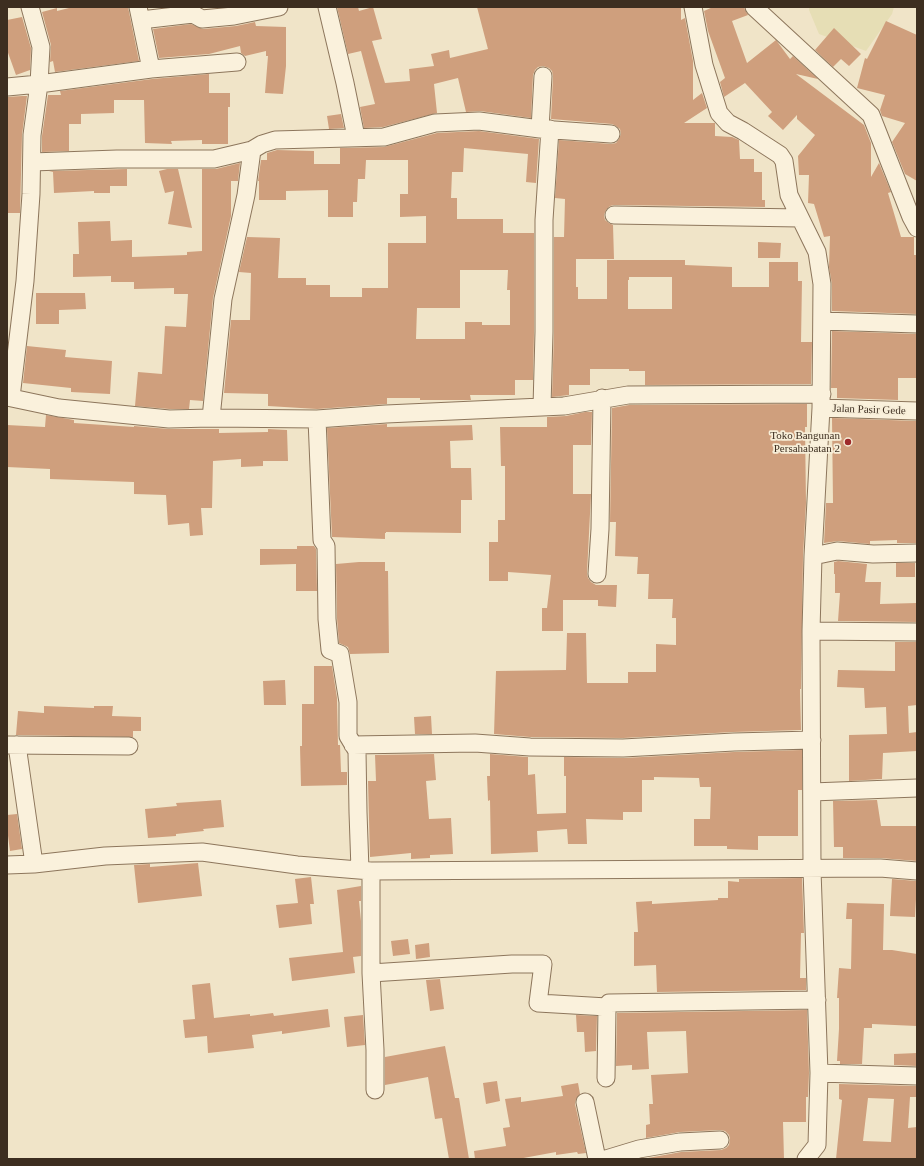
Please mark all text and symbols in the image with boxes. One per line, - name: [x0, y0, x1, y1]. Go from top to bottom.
- street label: Jalan Pasir Gede: [832, 402, 906, 418]
- place label: Toko Bangunan Persahabatan 2: [770, 429, 840, 455]
- marker: Toko Bangunan Persahabatan 2: [843, 437, 853, 447]

